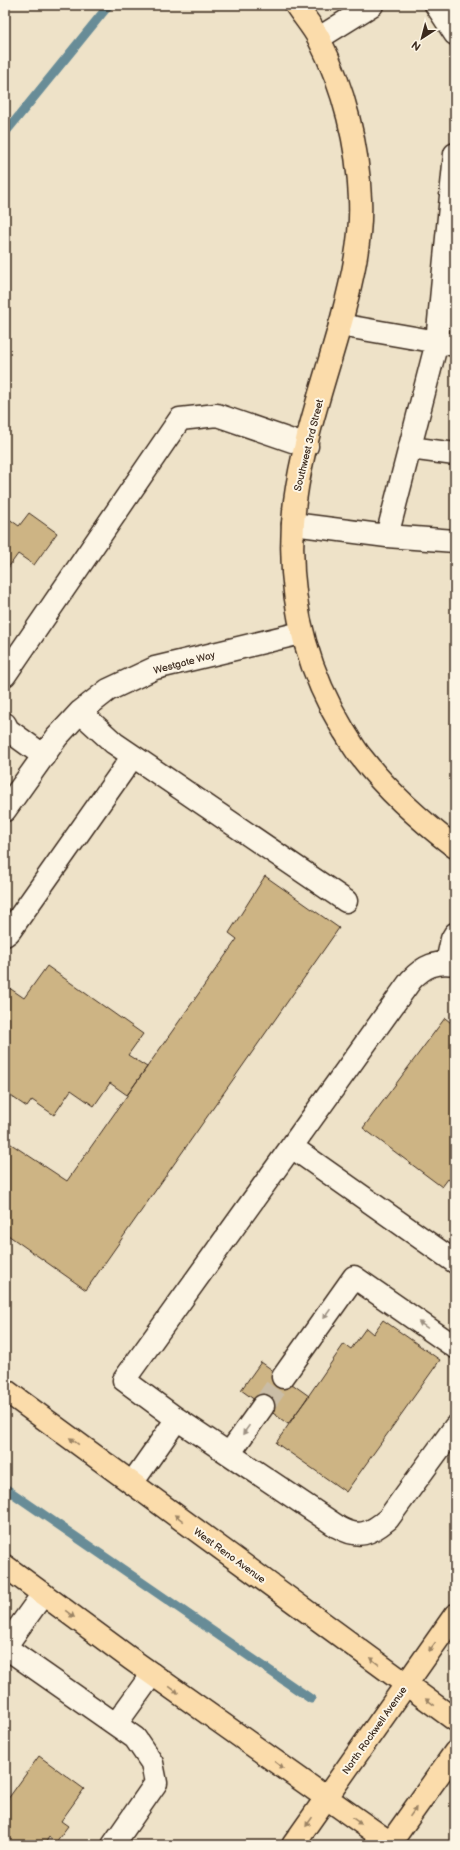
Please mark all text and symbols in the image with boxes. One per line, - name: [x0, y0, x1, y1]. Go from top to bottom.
- north arrow: [402, 18, 442, 58]
- text: N: [409, 38, 424, 53]
- street label: Southwest 3rd Street: [292, 398, 326, 492]
- street label: Westgate Way: [152, 649, 217, 677]
- one-way arrow: [324, 1309, 332, 1319]
- one-way arrow: [418, 1321, 428, 1329]
- one-way arrow: [242, 1425, 250, 1435]
- one-way arrow: [69, 1437, 80, 1445]
- one-way arrow: [174, 1514, 185, 1522]
- street label: West Reno Avenue: [191, 1526, 268, 1586]
- one-way arrow: [65, 1610, 76, 1618]
- one-way arrow: [428, 1641, 436, 1652]
- one-way arrow: [369, 1657, 380, 1665]
- street label: North Rockwell Avenue: [340, 1684, 410, 1777]
- one-way arrow: [169, 1686, 179, 1694]
- one-way arrow: [425, 1698, 436, 1706]
- one-way arrow: [274, 1761, 285, 1770]
- one-way arrow: [409, 1806, 417, 1817]
- one-way arrow: [305, 1817, 313, 1827]
- one-way arrow: [352, 1817, 363, 1825]

